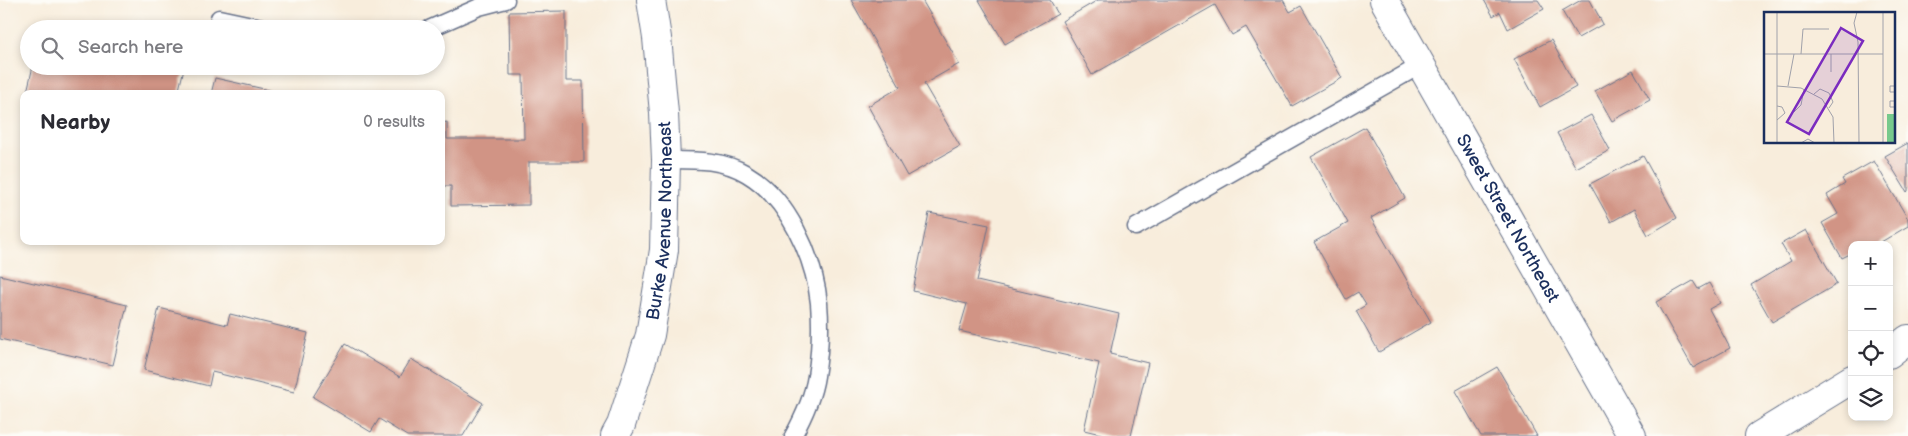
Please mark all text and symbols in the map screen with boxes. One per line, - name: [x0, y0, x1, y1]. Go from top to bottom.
- inset map: [1764, 12, 1896, 144]
- search box: [20, 20, 445, 75]
- icon: search: [38, 34, 66, 62]
- text: Search here: [78, 36, 183, 59]
- text: Nearby: [40, 110, 110, 135]
- text: 0 results: [363, 113, 425, 132]
- street label: Burke Avenue Northeast: [643, 121, 677, 322]
- street label: Sweet Street Northeast: [1452, 131, 1564, 307]
- map controls: [1848, 241, 1893, 421]
- button: +: [1848, 241, 1893, 286]
- button: −: [1848, 286, 1893, 331]
- button: locate: [1848, 331, 1893, 376]
- button: layers: [1848, 376, 1893, 421]

